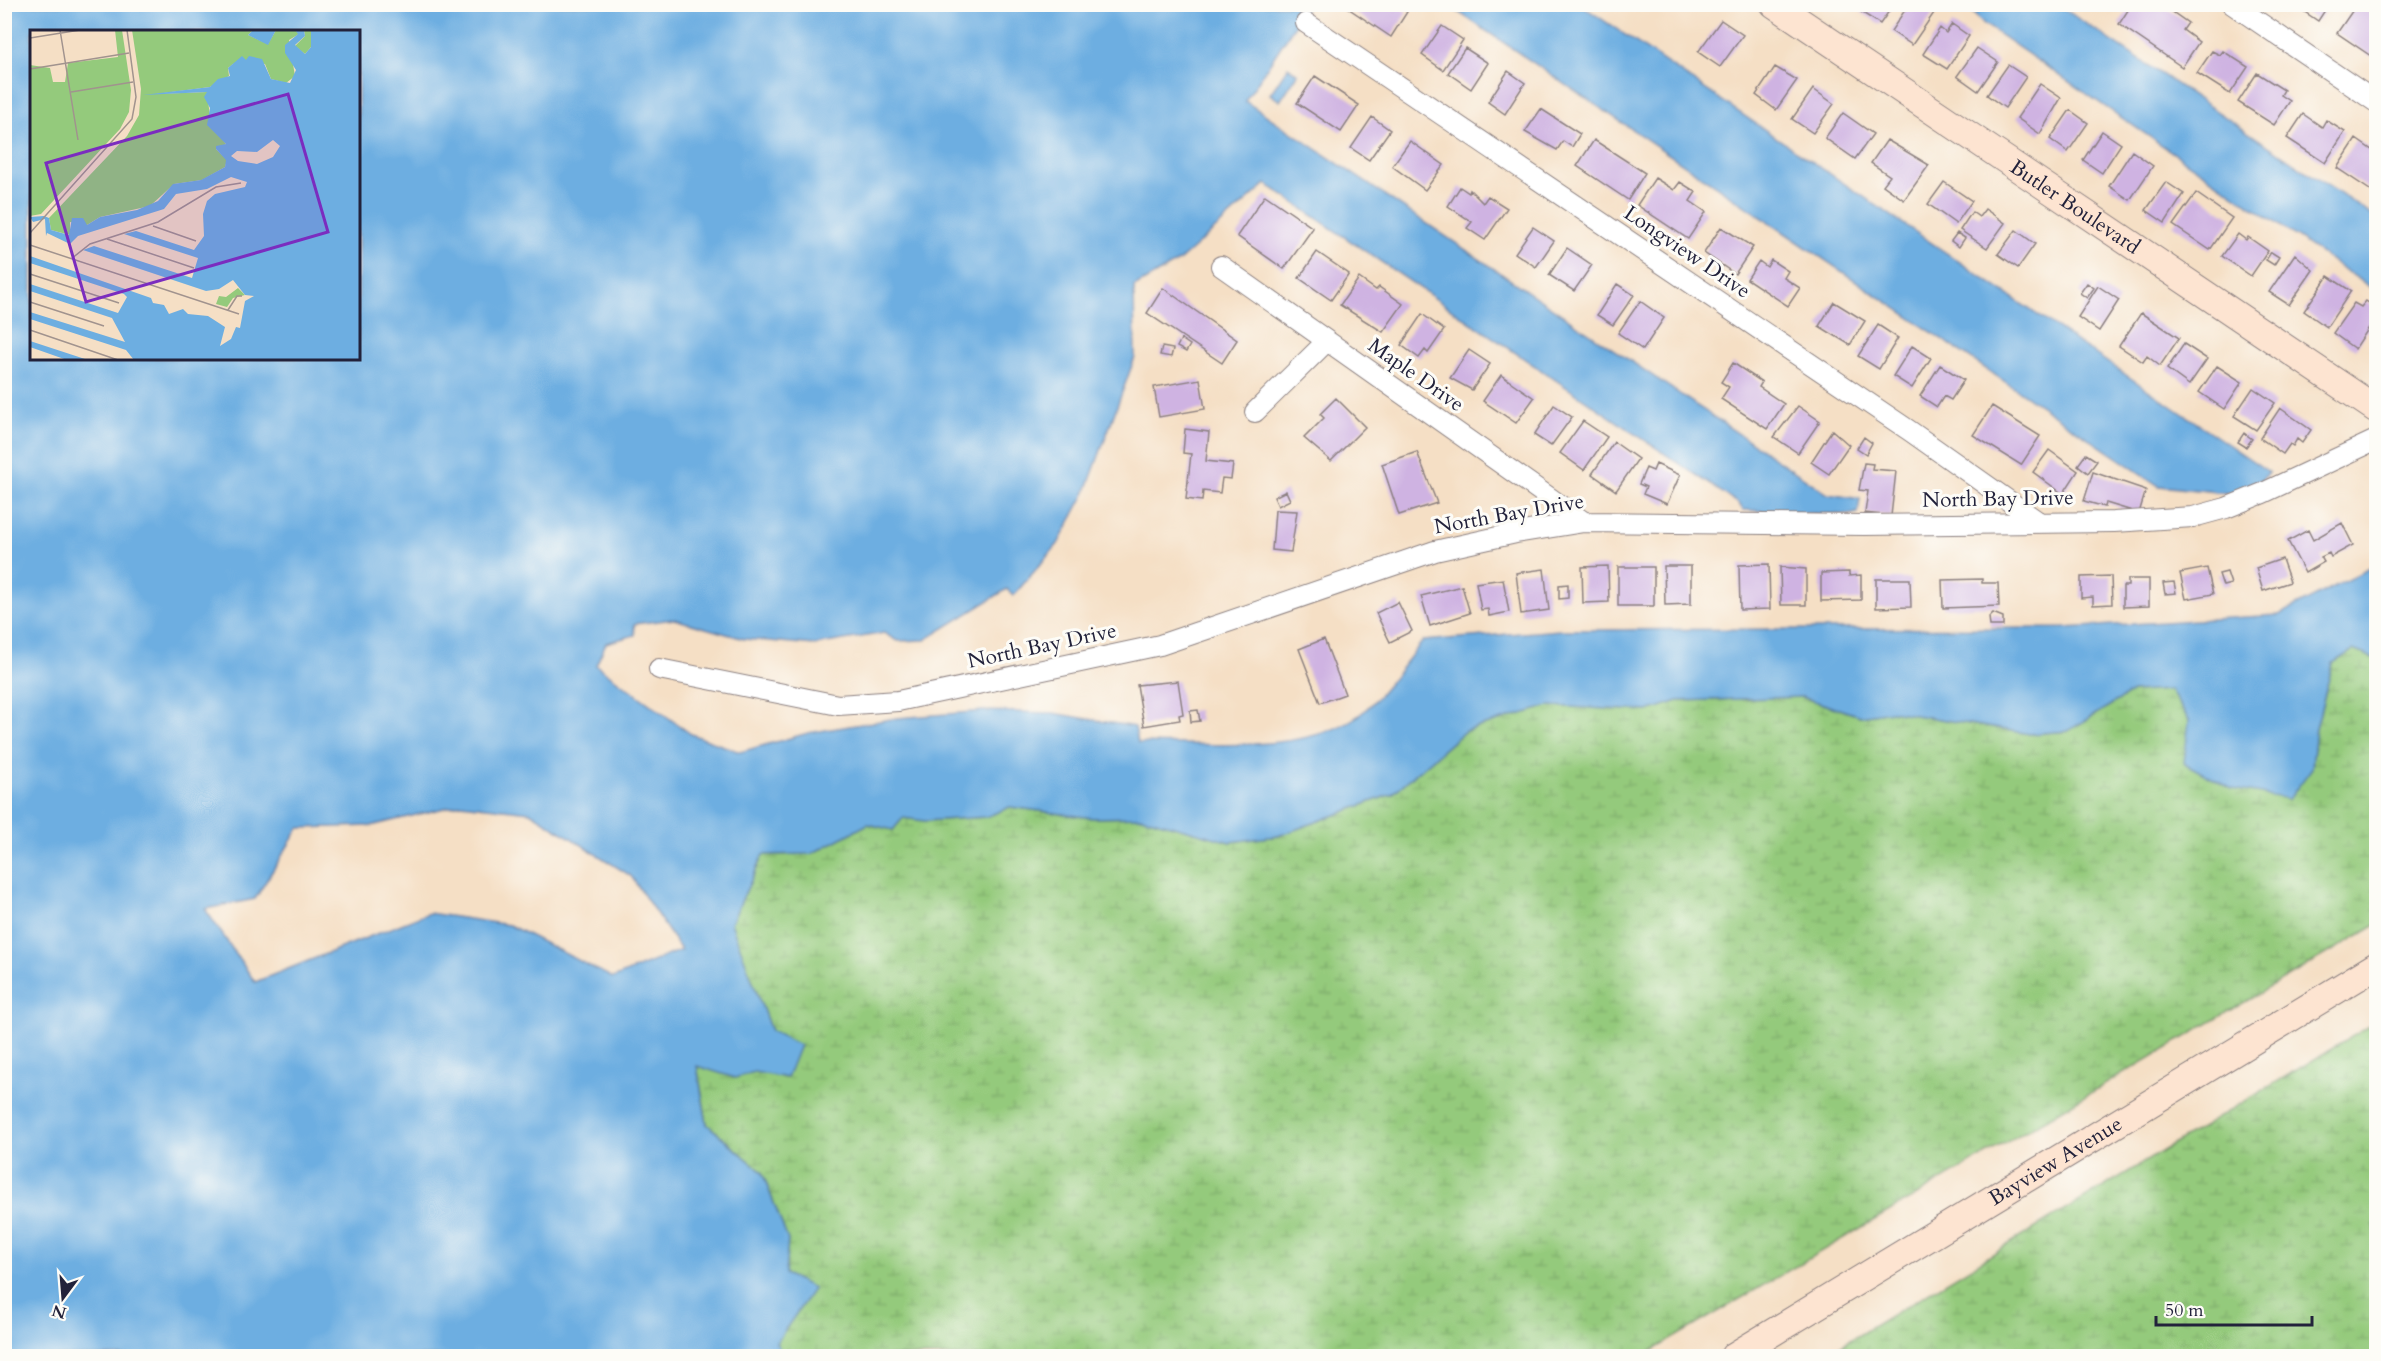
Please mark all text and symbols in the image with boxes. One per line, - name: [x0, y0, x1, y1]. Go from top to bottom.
- inset map: [30, 30, 360, 360]
- street label: Butler Boulevard: [2004, 152, 2146, 261]
- street label: Longview Drive: [1618, 199, 1756, 305]
- street label: Maple Drive: [1362, 331, 1470, 419]
- street label: North Bay Drive: [1922, 483, 2074, 515]
- street label: North Bay Drive: [1432, 487, 1586, 541]
- street label: North Bay Drive: [965, 616, 1119, 676]
- street label: Bayview Avenue: [1983, 1109, 2127, 1212]
- north arrow: [33, 1268, 93, 1328]
- scale bar: [2156, 1289, 2312, 1327]
- text: 50 m: [2165, 1298, 2204, 1323]
- text: N: [49, 1299, 69, 1324]

